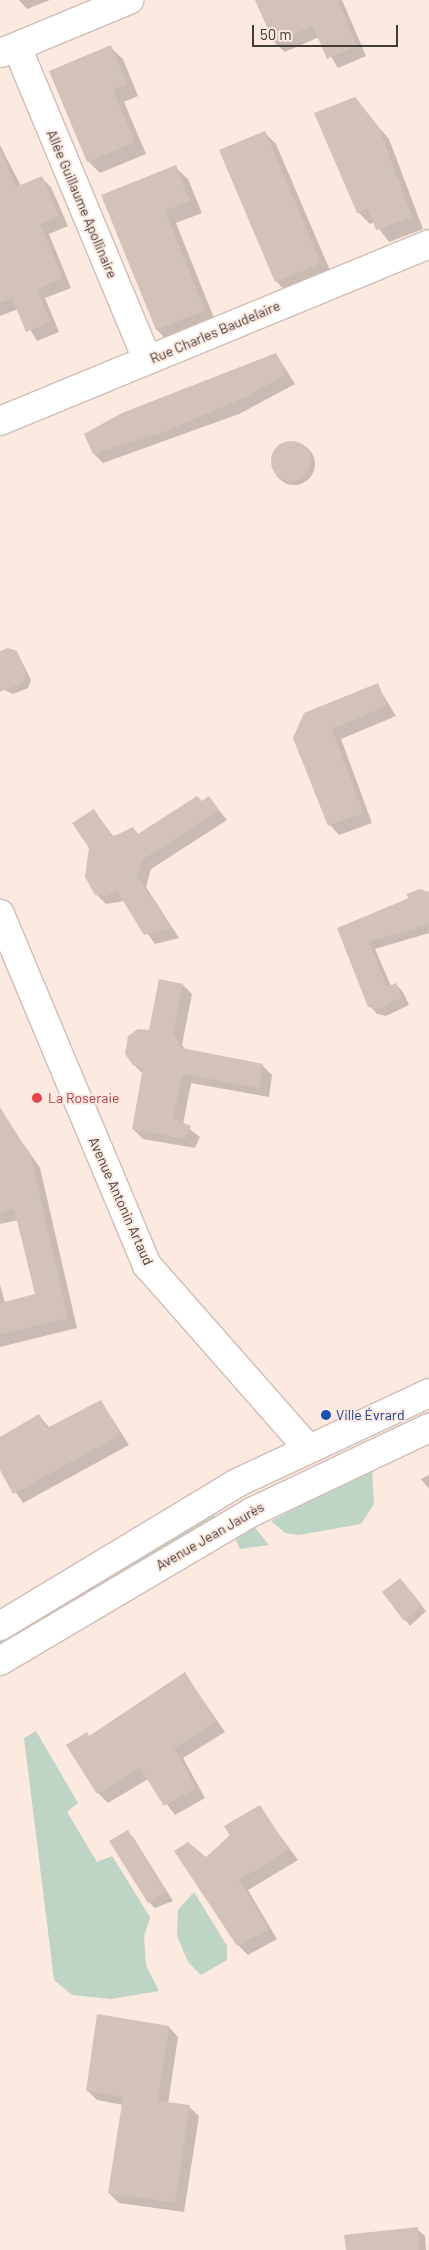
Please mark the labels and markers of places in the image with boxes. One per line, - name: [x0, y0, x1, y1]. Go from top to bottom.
- place label: La Roseraie: [48, 1090, 120, 1106]
- marker: La Roseraie: [30, 1091, 44, 1105]
- place label: Ville Évrard: [336, 1407, 405, 1423]
- marker: Ville Évrard: [320, 1409, 332, 1421]

